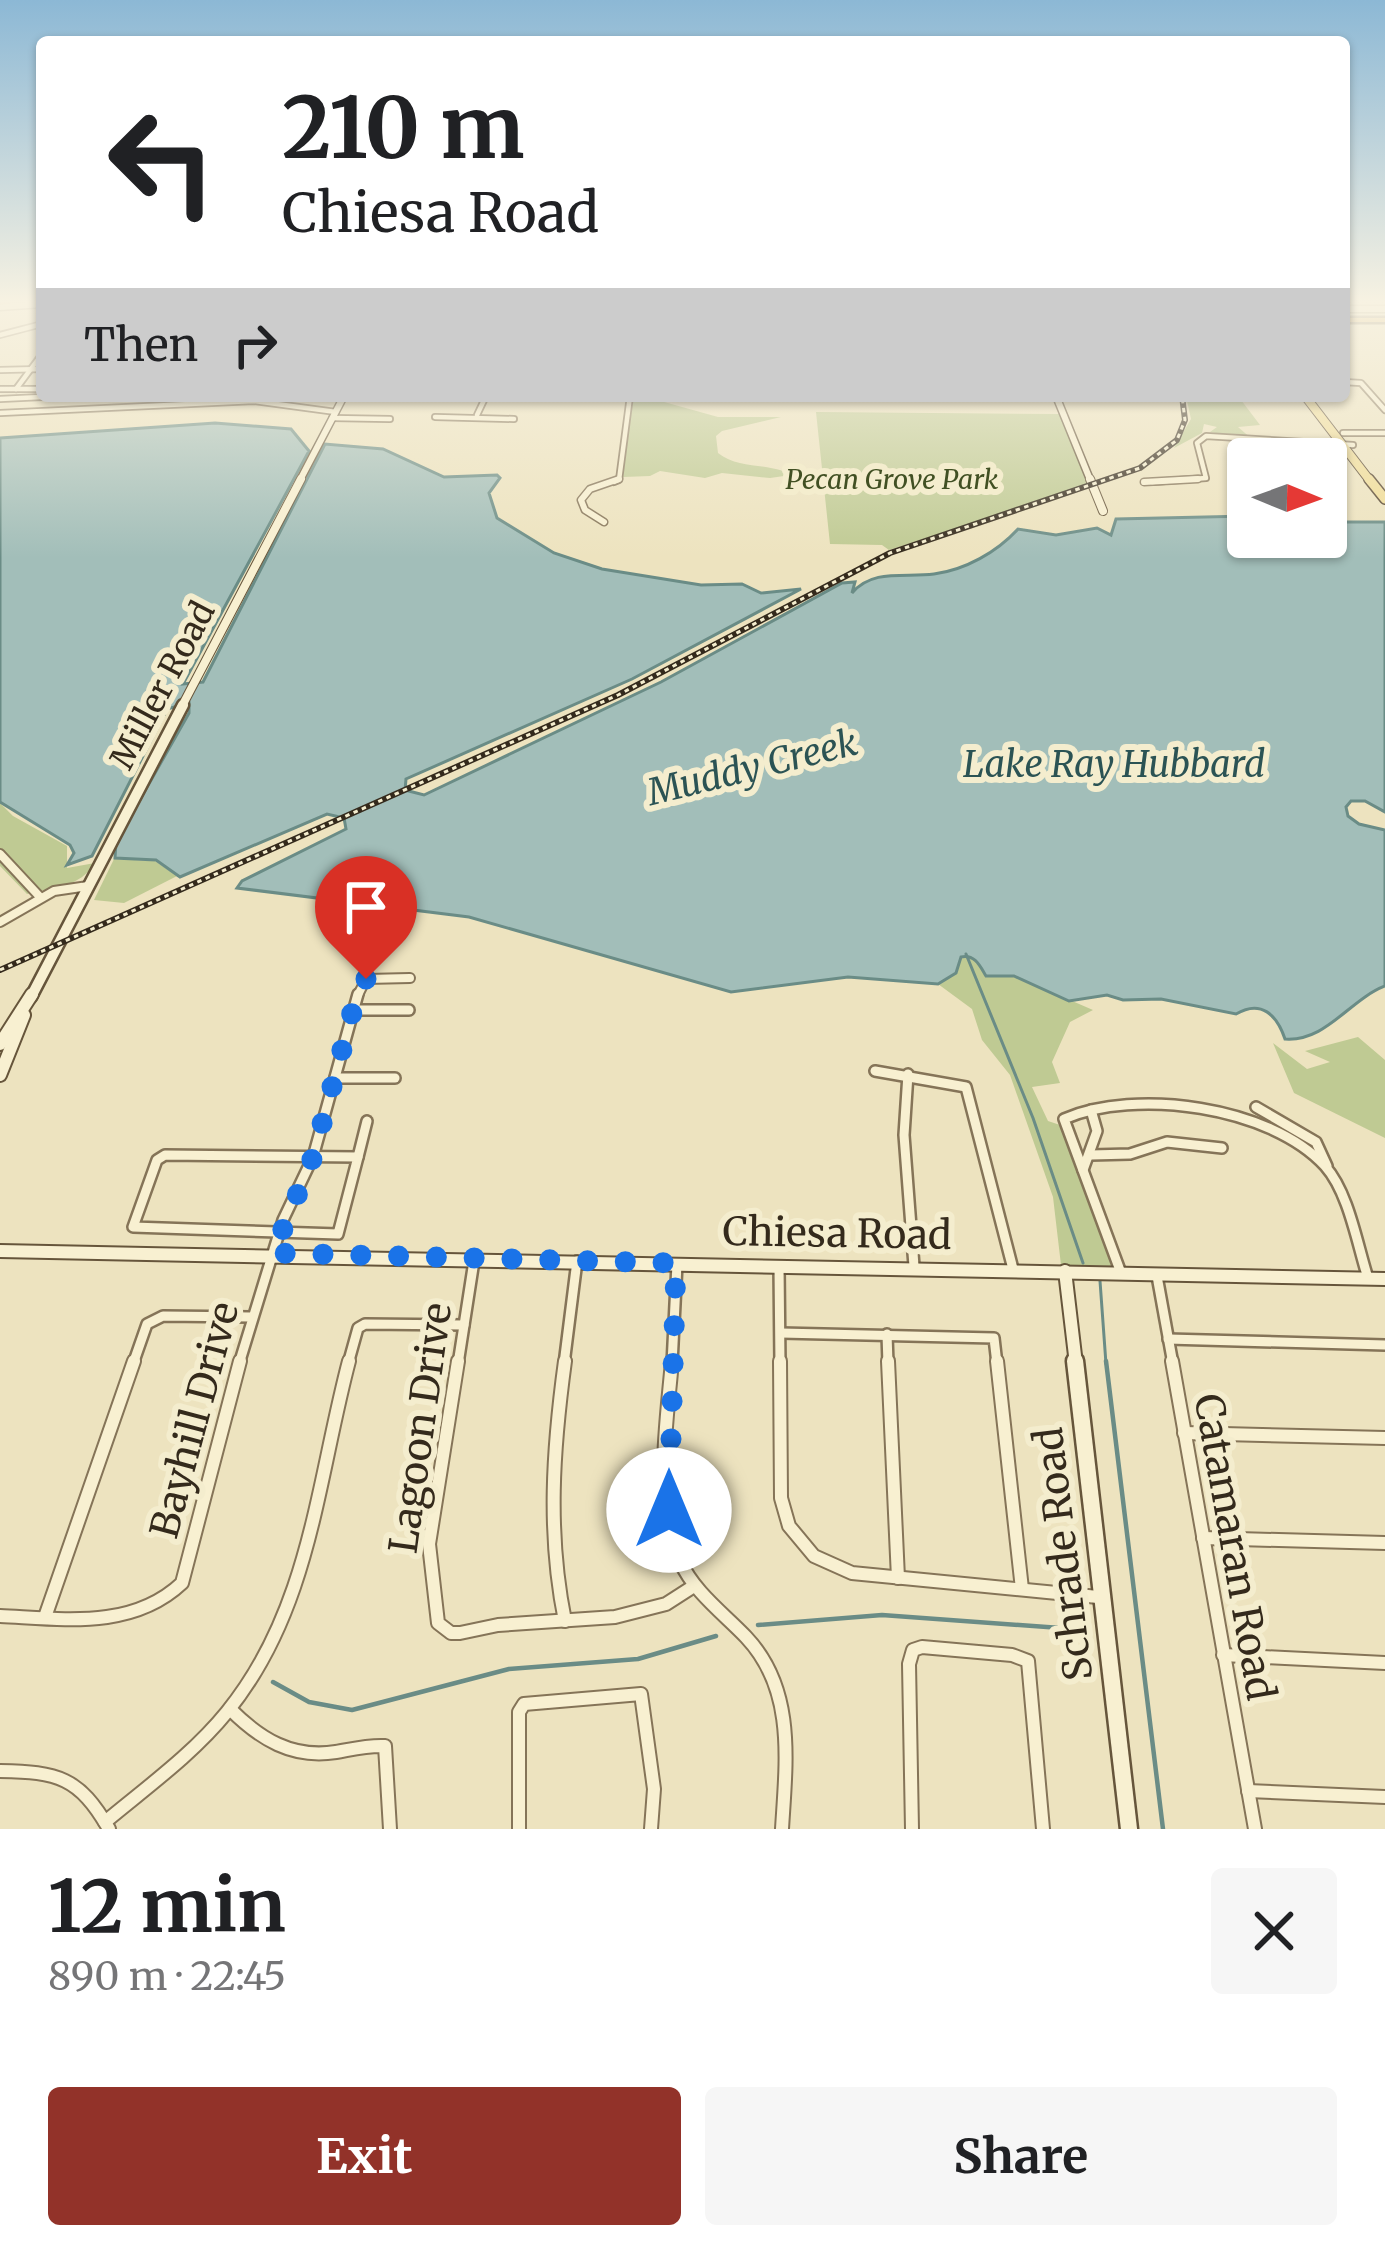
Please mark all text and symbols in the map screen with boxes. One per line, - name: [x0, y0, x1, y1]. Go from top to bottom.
- text: 210 m: [282, 75, 525, 181]
- icon: left: [84, 84, 240, 240]
- text: Chiesa Road: [282, 179, 599, 247]
- icon: right: [222, 312, 288, 378]
- text: Then: [84, 317, 198, 373]
- north arrow: [1227, 438, 1347, 558]
- map controls: [1227, 438, 1347, 558]
- park label: Pecan Grove Park: [786, 462, 999, 496]
- street label: Miller Road: [101, 594, 224, 776]
- water label: Muddy Creek: [641, 720, 862, 816]
- water label: Lake Ray Hubbard: [963, 742, 1265, 787]
- pin: [315, 856, 417, 979]
- icon: arrive: [333, 874, 399, 940]
- street label: Chiesa Road: [722, 1207, 952, 1260]
- street label: Bayhill Drive: [139, 1297, 249, 1543]
- street label: Lagoon Drive: [379, 1300, 462, 1556]
- street label: Catamaran Road: [1183, 1390, 1286, 1704]
- street label: Schrade Road: [1024, 1424, 1103, 1683]
- position arrow: [606, 1447, 732, 1573]
- text: 12 min: [48, 1861, 286, 1952]
- button: close: [1211, 1868, 1337, 1994]
- text: 890 m · 22:45: [48, 1952, 286, 2001]
- button: Exit: [48, 2087, 681, 2225]
- button: Share: [705, 2087, 1337, 2225]

